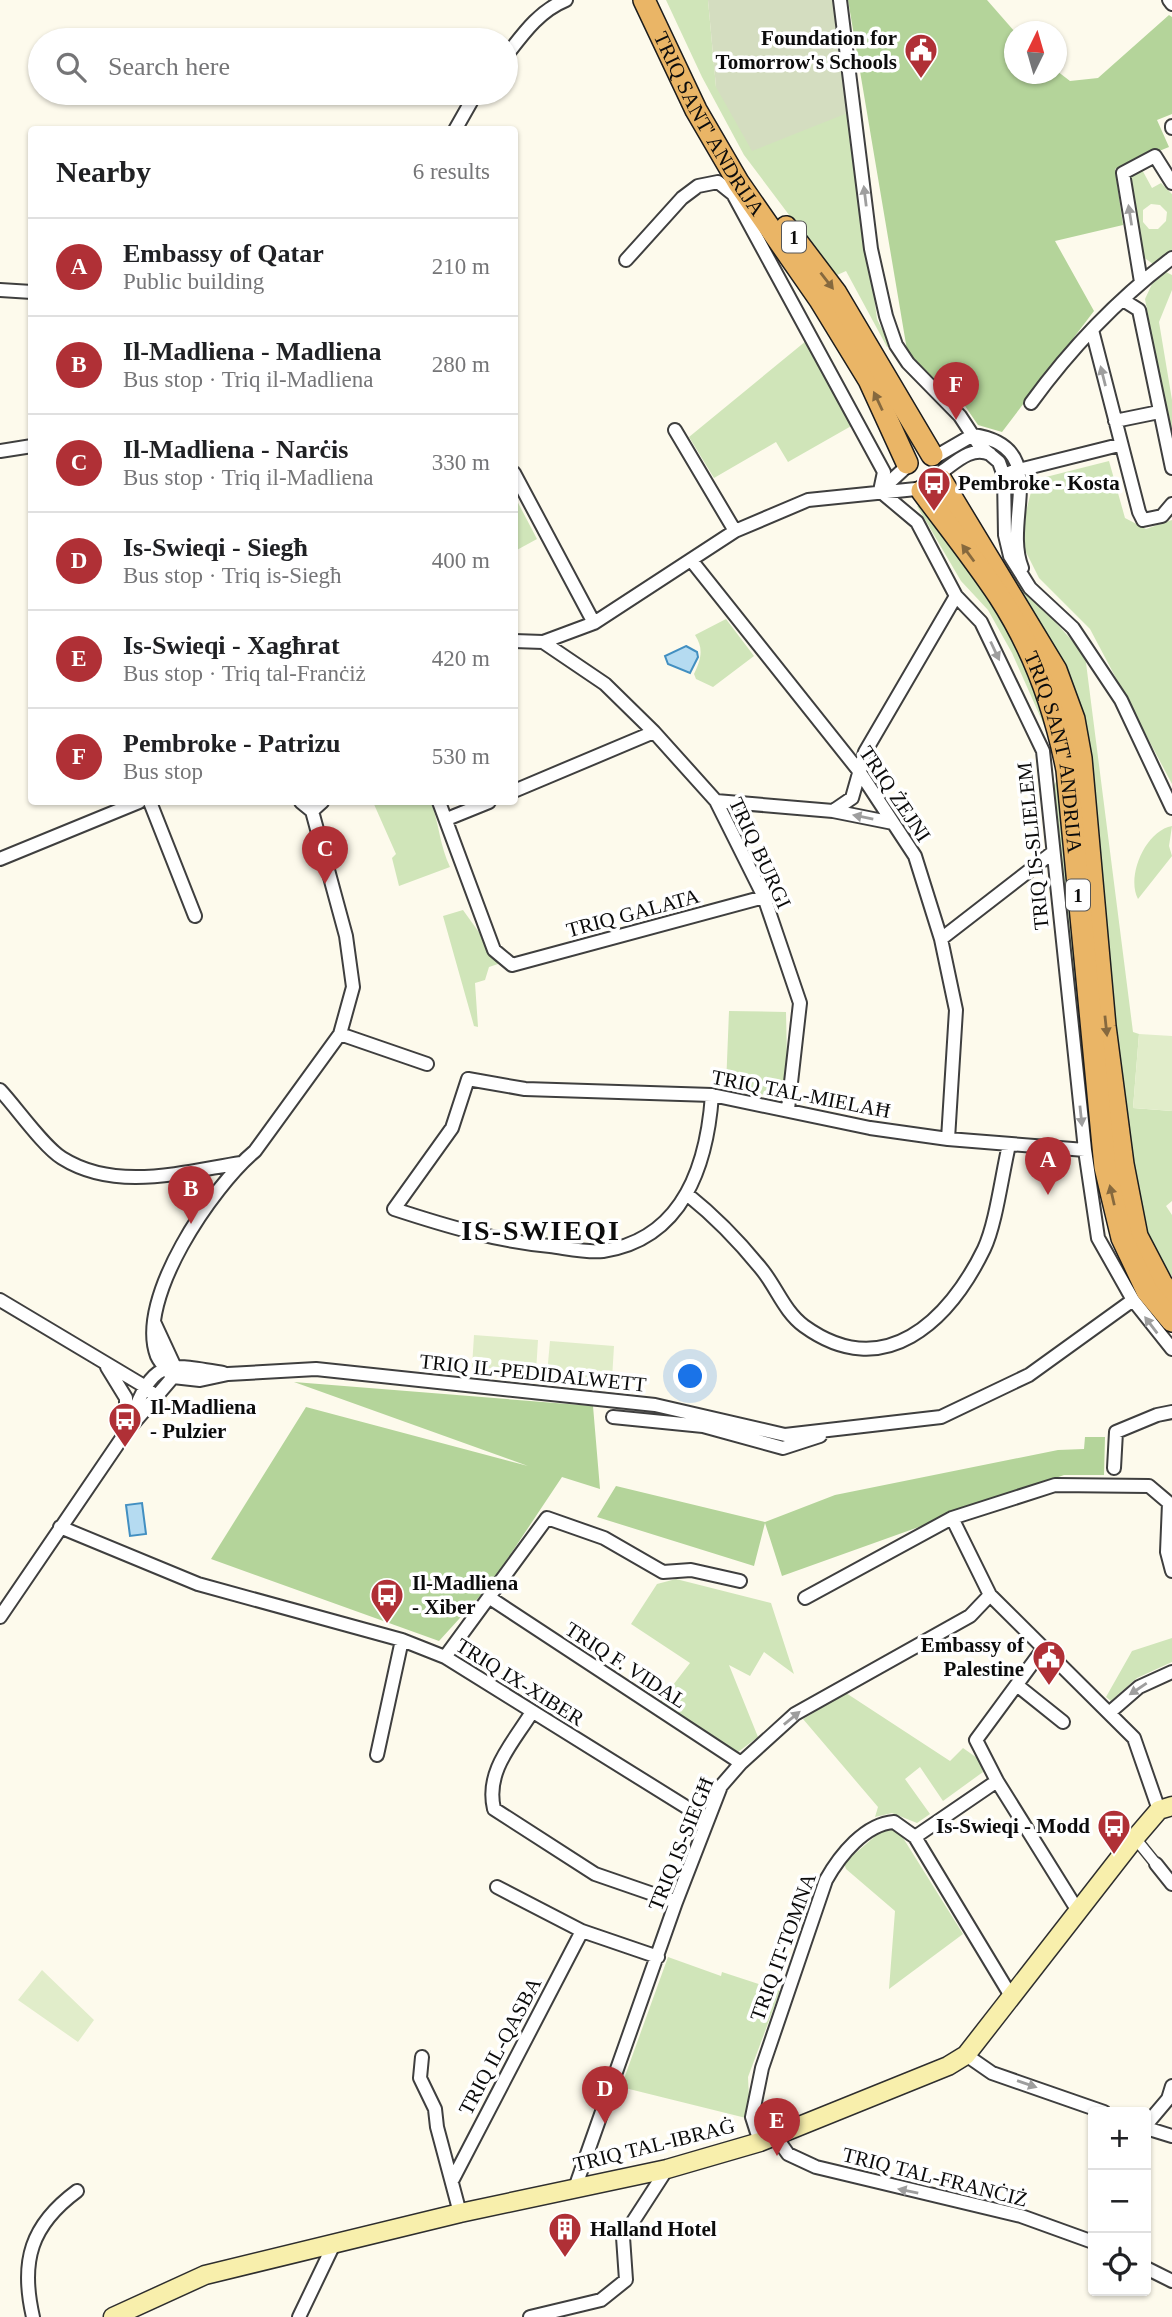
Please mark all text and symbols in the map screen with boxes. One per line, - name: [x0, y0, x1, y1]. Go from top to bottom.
- north arrow: [1004, 21, 1067, 84]
- place label: Foundation for Tomorrow's Schools: [716, 26, 897, 74]
- search box: [28, 28, 518, 105]
- street label: TRIQ SANT' ANDRIJA: [649, 28, 770, 221]
- public building icon: Foundation for Tomorrow's Schools: [902, 31, 940, 80]
- icon: search: [52, 48, 90, 86]
- text: Search here: [108, 52, 230, 81]
- text: Nearby: [56, 155, 151, 188]
- text: 6 results: [413, 159, 490, 184]
- one-way arrow: [859, 185, 870, 207]
- one-way arrow: [1124, 204, 1135, 226]
- road number: 1: [782, 221, 806, 252]
- text: Embassy of Qatar: [123, 239, 324, 268]
- text: A: [71, 254, 87, 279]
- text: 210 m: [432, 254, 490, 279]
- text: Public building: [123, 269, 264, 294]
- one-way arrow: [820, 272, 834, 290]
- text: Il-Madliena - Madliena: [123, 337, 382, 366]
- text: B: [71, 352, 87, 377]
- text: 280 m: [432, 352, 490, 377]
- pin: F: [933, 362, 979, 420]
- one-way arrow: [1097, 365, 1108, 387]
- text: Bus stop · Triq il-Madliena: [123, 367, 373, 392]
- one-way arrow: [872, 391, 884, 411]
- text: Il-Madliena - Narċis: [123, 435, 348, 464]
- text: C: [71, 450, 87, 475]
- text: 330 m: [432, 450, 490, 475]
- bus stop icon: Pembroke - Kosta: [915, 464, 953, 513]
- text: Bus stop · Triq il-Madliena: [123, 465, 373, 490]
- place label: Pembroke - Kosta: [958, 471, 1120, 495]
- text: Is-Swieqi - Siegħ: [123, 533, 308, 562]
- one-way arrow: [961, 544, 975, 562]
- text: D: [71, 548, 87, 573]
- text: 400 m: [432, 548, 490, 573]
- text: Bus stop · Triq is-Siegħ: [123, 563, 342, 588]
- text: Is-Swieqi - Xagħrat: [123, 631, 340, 660]
- one-way arrow: [989, 641, 1001, 661]
- text: E: [71, 646, 87, 671]
- text: 420 m: [432, 646, 490, 671]
- street label: TRIQ SANT' ANDRIJA: [1019, 648, 1087, 855]
- text: Bus stop · Triq tal-Franċiż: [123, 661, 366, 686]
- text: Pembroke - Patrizu: [123, 729, 341, 758]
- street label: TRIQ ŻEJNI: [854, 742, 936, 846]
- text: F: [72, 744, 86, 769]
- text: 530 m: [432, 744, 490, 769]
- text: Bus stop: [123, 759, 203, 784]
- street label: TRIQ IS-SLIELEM: [1012, 761, 1054, 931]
- street label: TRIQ BURGI: [724, 794, 796, 912]
- one-way arrow: [852, 811, 874, 822]
- pin: C: [302, 826, 348, 884]
- road number: 1: [1066, 880, 1090, 911]
- street label: TRIQ GALATA: [564, 884, 703, 942]
- one-way arrow: [1100, 1015, 1111, 1037]
- street label: TRIQ TAL-MIELAĦ: [710, 1065, 892, 1123]
- one-way arrow: [1076, 1105, 1087, 1127]
- pin: A: [1025, 1137, 1071, 1195]
- pin: B: [168, 1166, 214, 1224]
- one-way arrow: [1106, 1184, 1117, 1206]
- district label: IS-SWIEQI: [461, 1215, 621, 1246]
- one-way arrow: [1144, 1317, 1159, 1335]
- street label: TRIQ IL-PEDIDALWETT: [419, 1349, 648, 1397]
- your location: [673, 1359, 707, 1393]
- place label: Il-Madliena - Pulzier: [150, 1395, 257, 1443]
- bus stop icon: Il-Madliena - Pulzier: [106, 1400, 144, 1449]
- place label: Il-Madliena - Xiber: [412, 1571, 519, 1619]
- bus stop icon: Il-Madliena - Xiber: [368, 1576, 406, 1625]
- street label: TRIQ F. VIDAL: [561, 1617, 691, 1713]
- street label: TRIQ IX-XIBER: [452, 1633, 588, 1731]
- place label: Embassy of Palestine: [921, 1633, 1025, 1681]
- public building icon: Embassy of Palestine: [1030, 1638, 1068, 1687]
- one-way arrow: [1129, 1682, 1148, 1695]
- one-way arrow: [783, 1711, 800, 1726]
- street label: TRIQ IS-SIEGĦ: [643, 1774, 719, 1914]
- bus stop icon: Is-Swieqi - Modd: [1095, 1807, 1133, 1856]
- place label: Is-Swieqi - Modd: [936, 1814, 1090, 1838]
- street label: TRIQ IT-TOMNA: [745, 1869, 821, 2024]
- street label: TRIQ IL-QASBA: [454, 1972, 547, 2119]
- pin: D: [582, 2066, 628, 2124]
- one-way arrow: [1016, 2079, 1037, 2090]
- pin: E: [754, 2098, 800, 2156]
- map controls: [1088, 2107, 1151, 2296]
- button: +: [1088, 2107, 1151, 2170]
- street label: TRIQ TAL-IBRAĠ: [571, 2113, 737, 2177]
- street label: TRIQ TAL-FRANĊIŻ: [840, 2142, 1030, 2212]
- button: −: [1088, 2170, 1151, 2233]
- one-way arrow: [897, 2186, 919, 2197]
- building icon: Halland Hotel: [546, 2210, 584, 2259]
- place label: Halland Hotel: [590, 2217, 717, 2241]
- button: locate: [1088, 2233, 1151, 2296]

